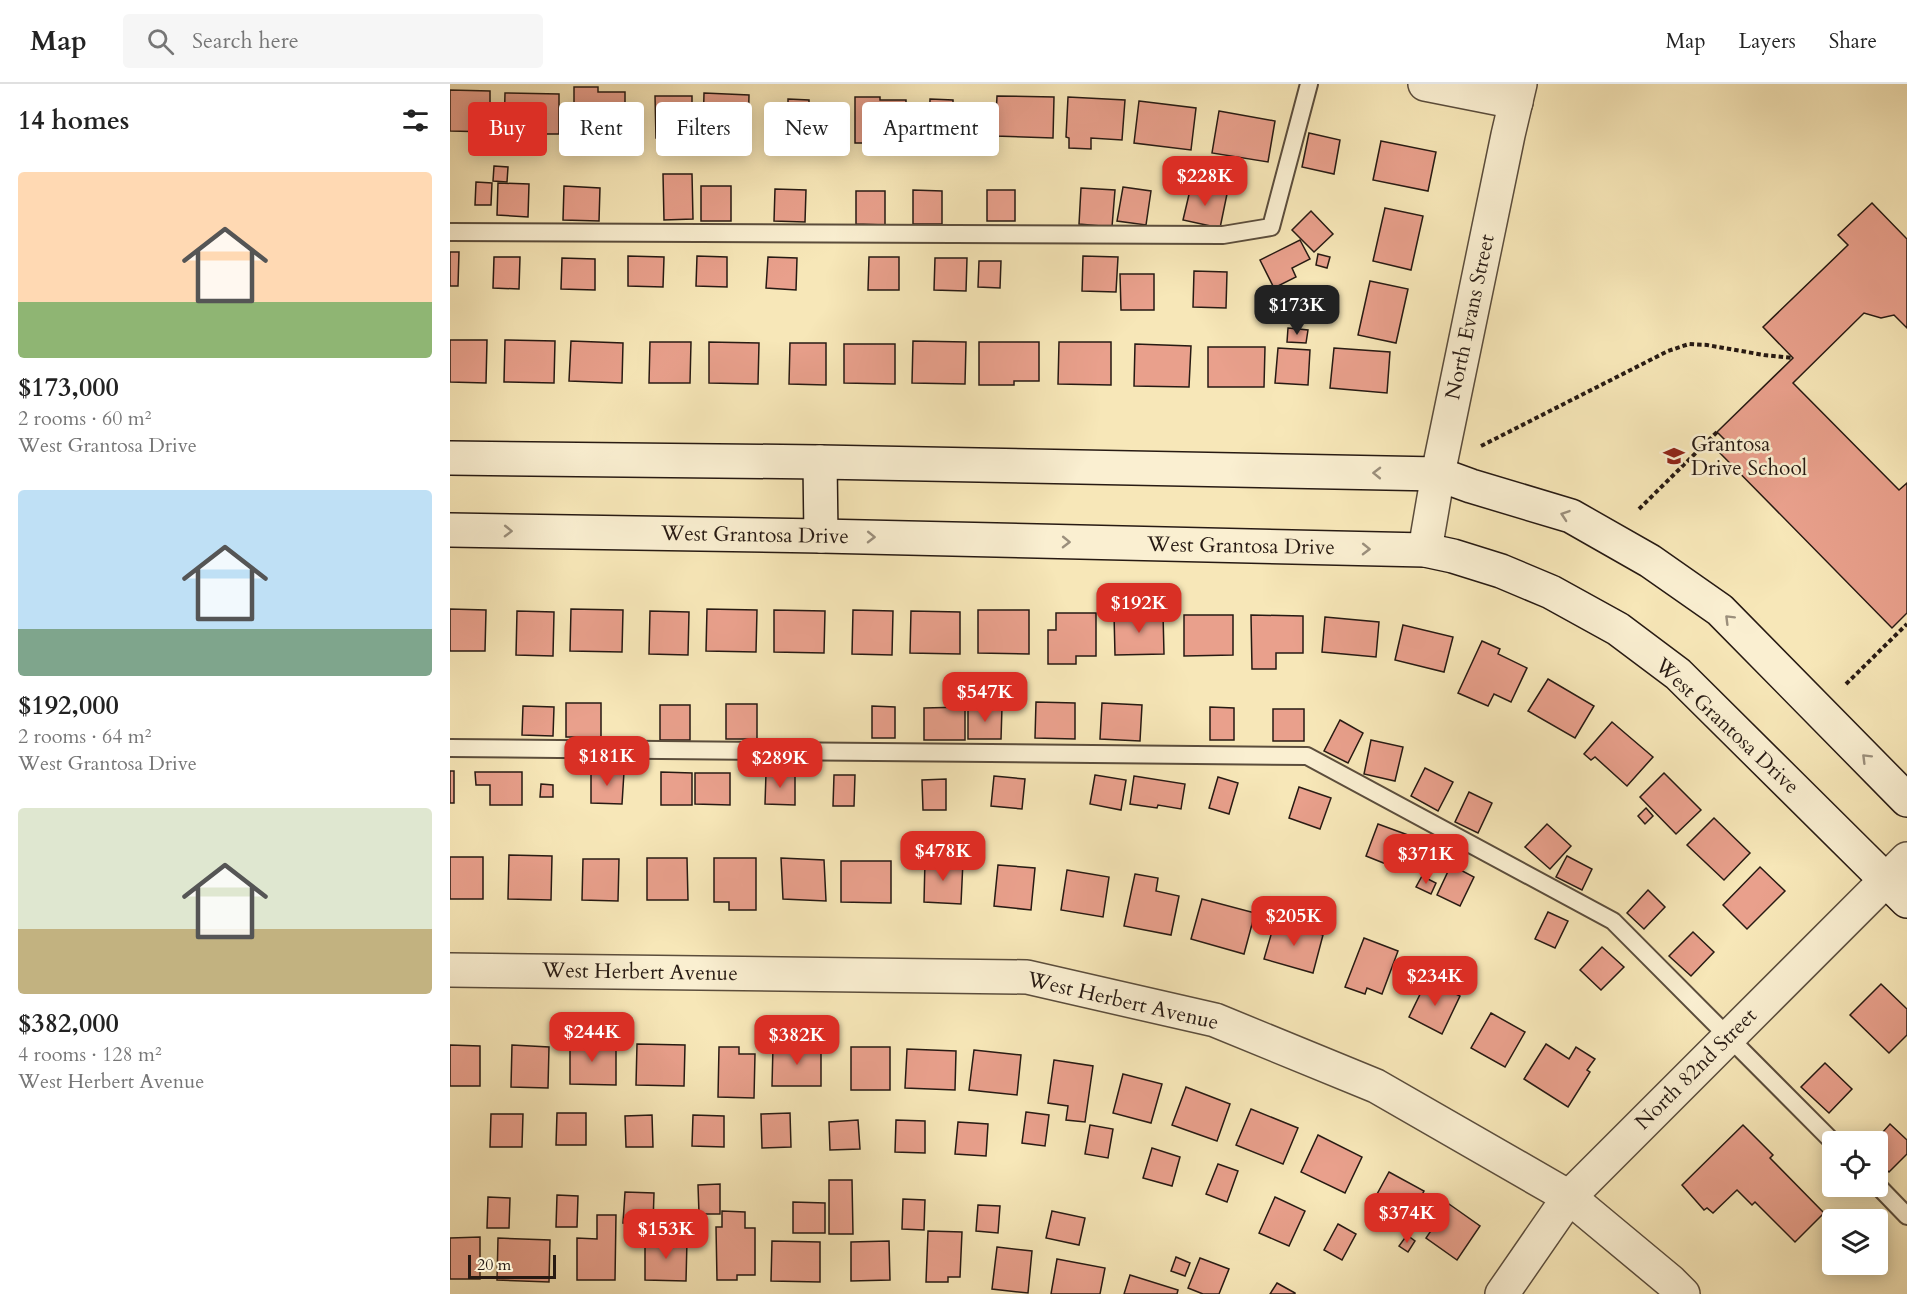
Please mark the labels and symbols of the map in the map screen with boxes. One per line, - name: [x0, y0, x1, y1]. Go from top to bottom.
- pin: $228K: [1163, 156, 1247, 207]
- street label: North Evans Street: [1438, 231, 1502, 402]
- pin: $173K: [1255, 285, 1339, 336]
- place label: Grantosa Drive School: [1691, 430, 1807, 483]
- school or university icon: Grantosa Drive School: [1662, 444, 1686, 468]
- one-way arrow: [1372, 467, 1381, 479]
- one-way arrow: [1560, 510, 1571, 523]
- street label: West Grantosa Drive: [660, 519, 849, 551]
- one-way arrow: [504, 525, 513, 537]
- street label: West Grantosa Drive: [1146, 530, 1335, 562]
- one-way arrow: [867, 531, 876, 544]
- one-way arrow: [1062, 536, 1071, 548]
- one-way arrow: [1362, 543, 1371, 555]
- pin: $192K: [1097, 583, 1181, 634]
- one-way arrow: [1725, 616, 1736, 626]
- street label: West Grantosa Drive: [1648, 651, 1806, 801]
- pin: $547K: [943, 672, 1027, 723]
- pin: $181K: [565, 736, 649, 787]
- pin: $289K: [738, 738, 822, 789]
- one-way arrow: [1862, 754, 1873, 764]
- pin: $478K: [901, 831, 985, 882]
- pin: $371K: [1384, 834, 1468, 885]
- pin: $205K: [1252, 896, 1336, 947]
- street label: West Herbert Avenue: [541, 956, 738, 988]
- pin: $234K: [1393, 956, 1477, 1007]
- street label: West Herbert Avenue: [1023, 965, 1222, 1037]
- street label: North 82nd Street: [1629, 1001, 1764, 1136]
- pin: $244K: [550, 1012, 634, 1063]
- pin: $382K: [755, 1015, 839, 1066]
- pin: $374K: [1365, 1193, 1449, 1244]
- pin: $153K: [624, 1209, 708, 1260]
- scale bar: [468, 1252, 556, 1280]

